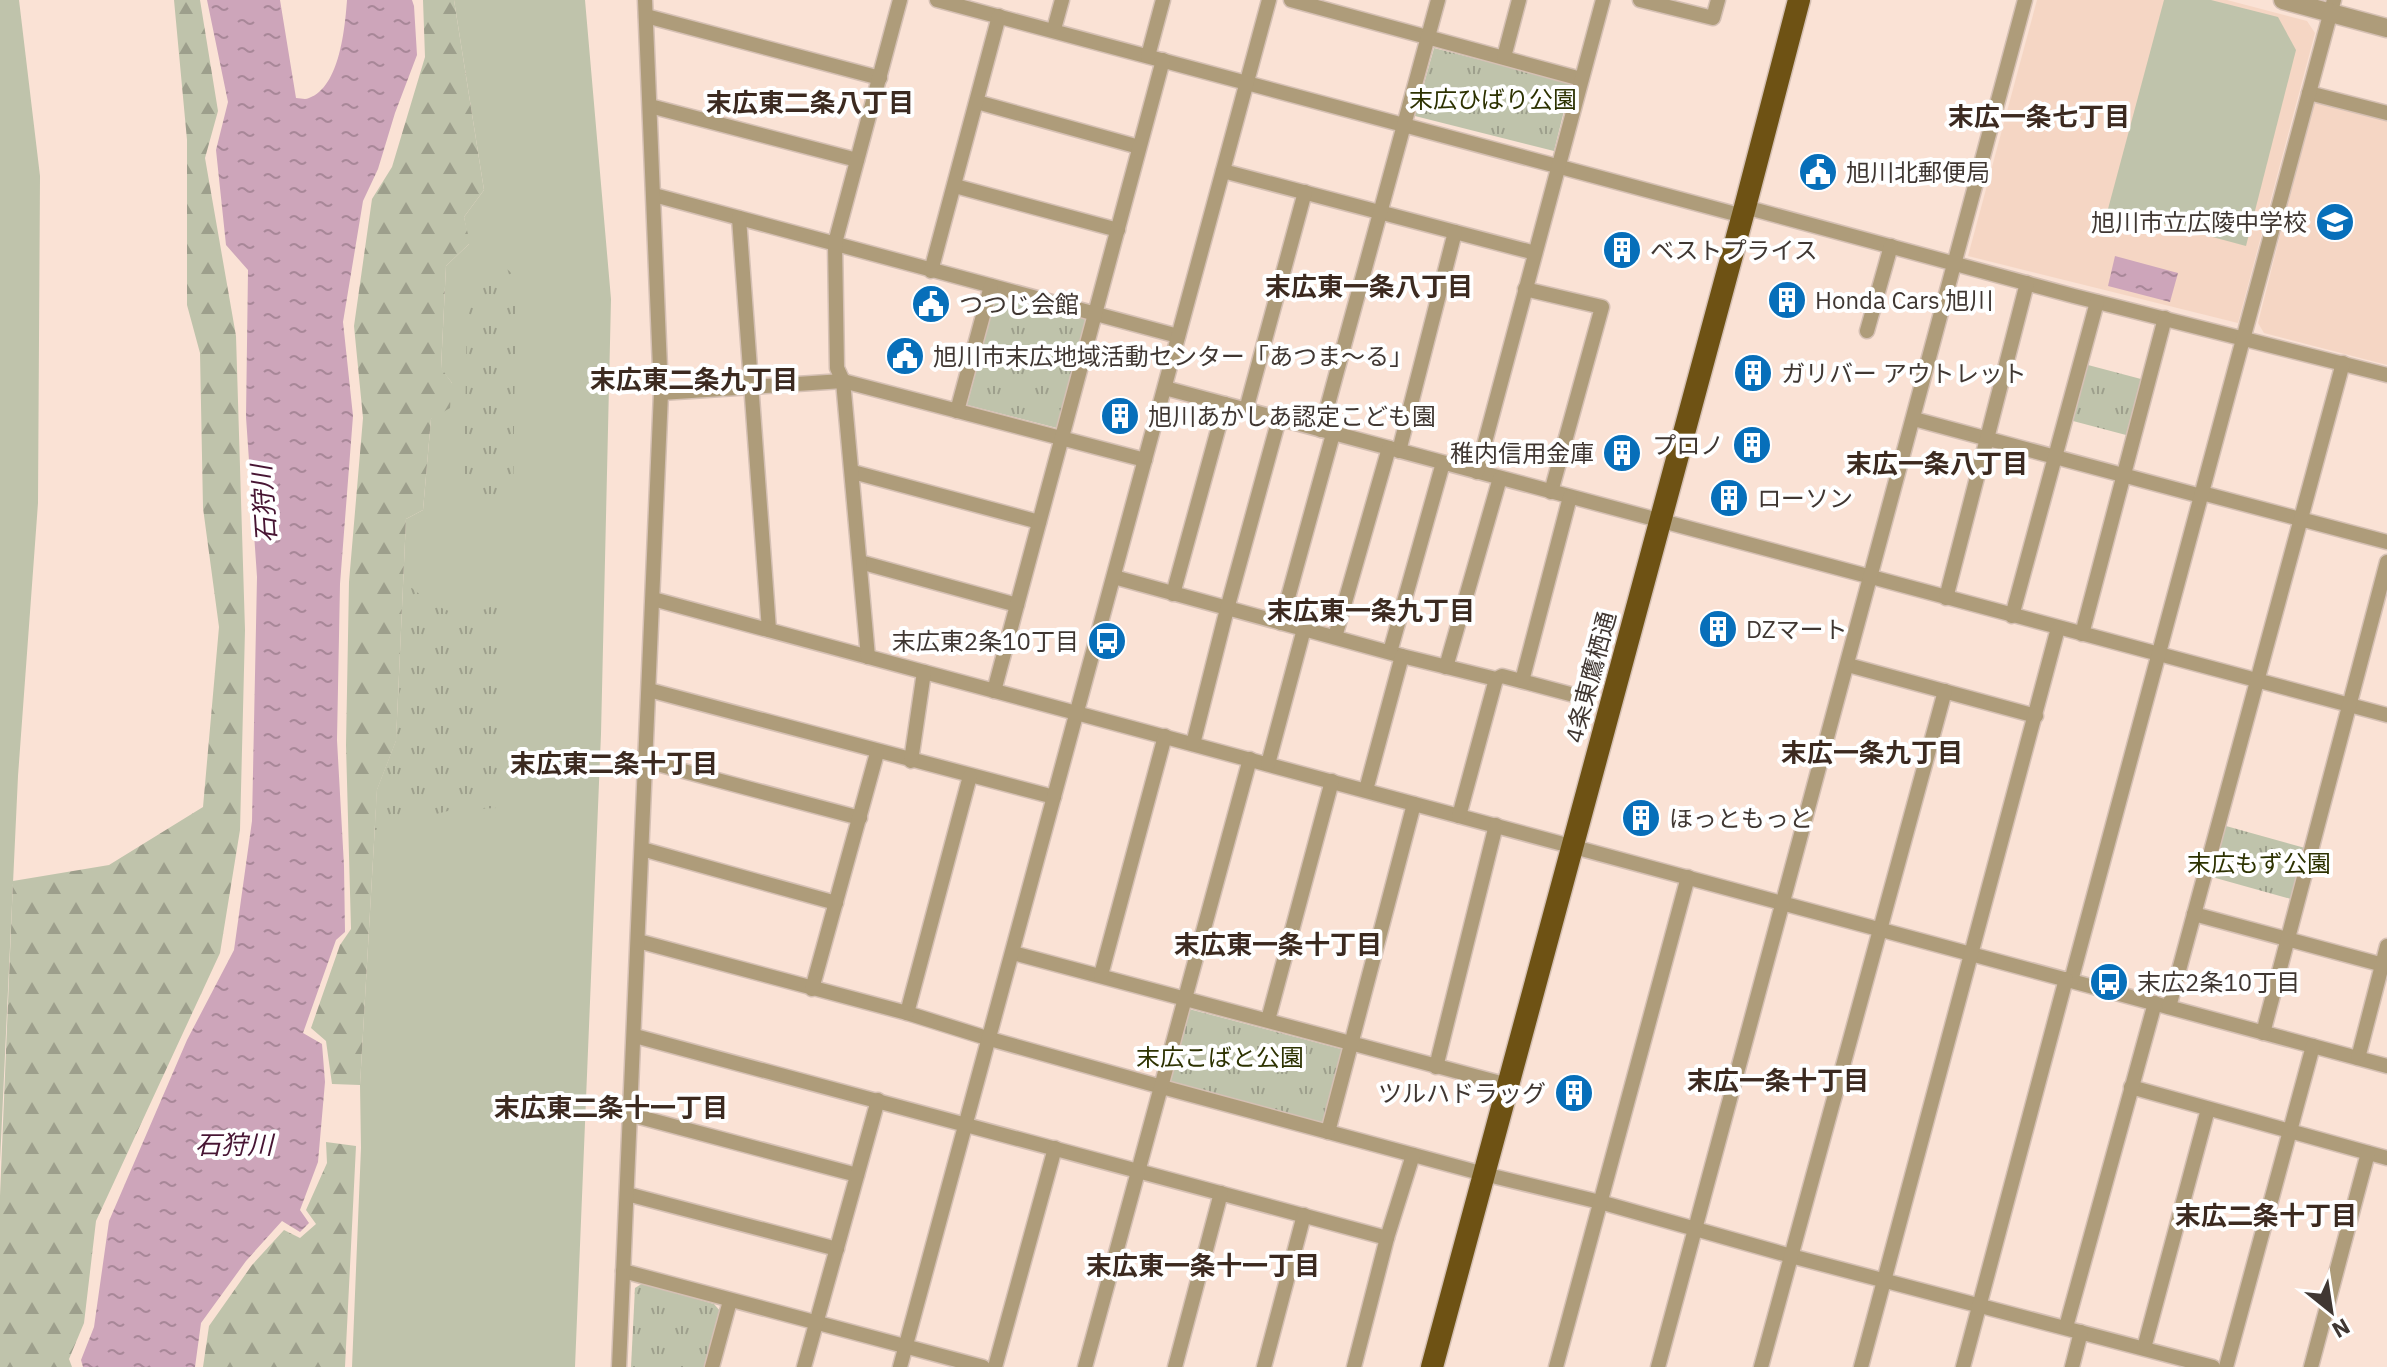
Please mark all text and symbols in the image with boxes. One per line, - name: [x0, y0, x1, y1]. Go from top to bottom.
- park label: 末広ひばり公園: [1409, 83, 1577, 115]
- district label: 末広東二条八丁目: [706, 85, 914, 119]
- district label: 末広一条七丁目: [1948, 99, 2130, 133]
- public building icon: 旭川北郵便局: [1797, 151, 1839, 193]
- place label: 旭川北郵便局: [1846, 156, 1990, 188]
- school or university icon: 旭川市立広陵中学校: [2314, 201, 2356, 243]
- place label: 旭川市立広陵中学校: [2091, 206, 2307, 238]
- building icon: ベストプライス: [1601, 229, 1643, 271]
- place label: ベストプライス: [1650, 234, 1818, 266]
- district label: 末広東一条八丁目: [1265, 269, 1473, 303]
- building icon: Honda Cars 旭川: [1766, 279, 1808, 321]
- public building icon: つつじ会館: [910, 283, 952, 325]
- place label: Honda Cars 旭川: [1815, 284, 1993, 316]
- place label: つつじ会館: [959, 288, 1079, 320]
- public building icon: 旭川市末広地域活動センター「あつま〜る」: [884, 335, 926, 377]
- place label: 旭川市末広地域活動センター「あつま〜る」: [933, 340, 1413, 372]
- building icon: ガリバー アウトレット: [1732, 352, 1774, 394]
- place label: ガリバー アウトレット: [1781, 357, 2027, 389]
- district label: 末広東二条九丁目: [590, 362, 798, 396]
- building icon: 旭川あかしあ認定こども園: [1099, 395, 1141, 437]
- place label: 旭川あかしあ認定こども園: [1148, 400, 1436, 432]
- building icon: プロノ: [1731, 424, 1773, 466]
- place label: プロノ: [1652, 429, 1724, 461]
- building icon: 稚内信用金庫: [1601, 432, 1643, 474]
- place label: 稚内信用金庫: [1450, 437, 1594, 469]
- district label: 末広一条八丁目: [1846, 446, 2028, 480]
- water label: 石狩川: [243, 461, 283, 544]
- building icon: ローソン: [1708, 477, 1750, 519]
- place label: ローソン: [1757, 482, 1853, 514]
- district label: 末広東一条九丁目: [1267, 593, 1475, 627]
- street label: 4条東鷹栖通: [1557, 608, 1623, 746]
- building icon: DZマート: [1697, 608, 1739, 650]
- place label: DZマート: [1746, 613, 1848, 645]
- bus stop icon: 末広東2条10丁目: [1086, 620, 1128, 662]
- place label: 末広東2条10丁目: [892, 625, 1079, 657]
- district label: 末広一条九丁目: [1781, 735, 1963, 769]
- district label: 末広東二条十丁目: [510, 746, 718, 780]
- building icon: ほっともっと: [1620, 797, 1662, 839]
- place label: ほっともっと: [1669, 802, 1813, 834]
- park label: 末広もず公園: [2187, 847, 2331, 879]
- district label: 末広東一条十丁目: [1174, 927, 1382, 961]
- bus stop icon: 末広2条10丁目: [2088, 961, 2130, 1003]
- place label: 末広2条10丁目: [2137, 966, 2300, 998]
- park label: 末広こばと公園: [1136, 1041, 1304, 1073]
- district label: 末広一条十丁目: [1687, 1063, 1869, 1097]
- building icon: ツルハドラッグ: [1553, 1072, 1595, 1114]
- place label: ツルハドラッグ: [1378, 1077, 1546, 1109]
- district label: 末広東二条十一丁目: [494, 1090, 728, 1124]
- water label: 石狩川: [195, 1127, 276, 1161]
- district label: 末広二条十丁目: [2175, 1198, 2357, 1232]
- district label: 末広東一条十一丁目: [1086, 1248, 1320, 1282]
- north arrow: [2291, 1271, 2371, 1351]
- text: N: [2327, 1312, 2355, 1345]

